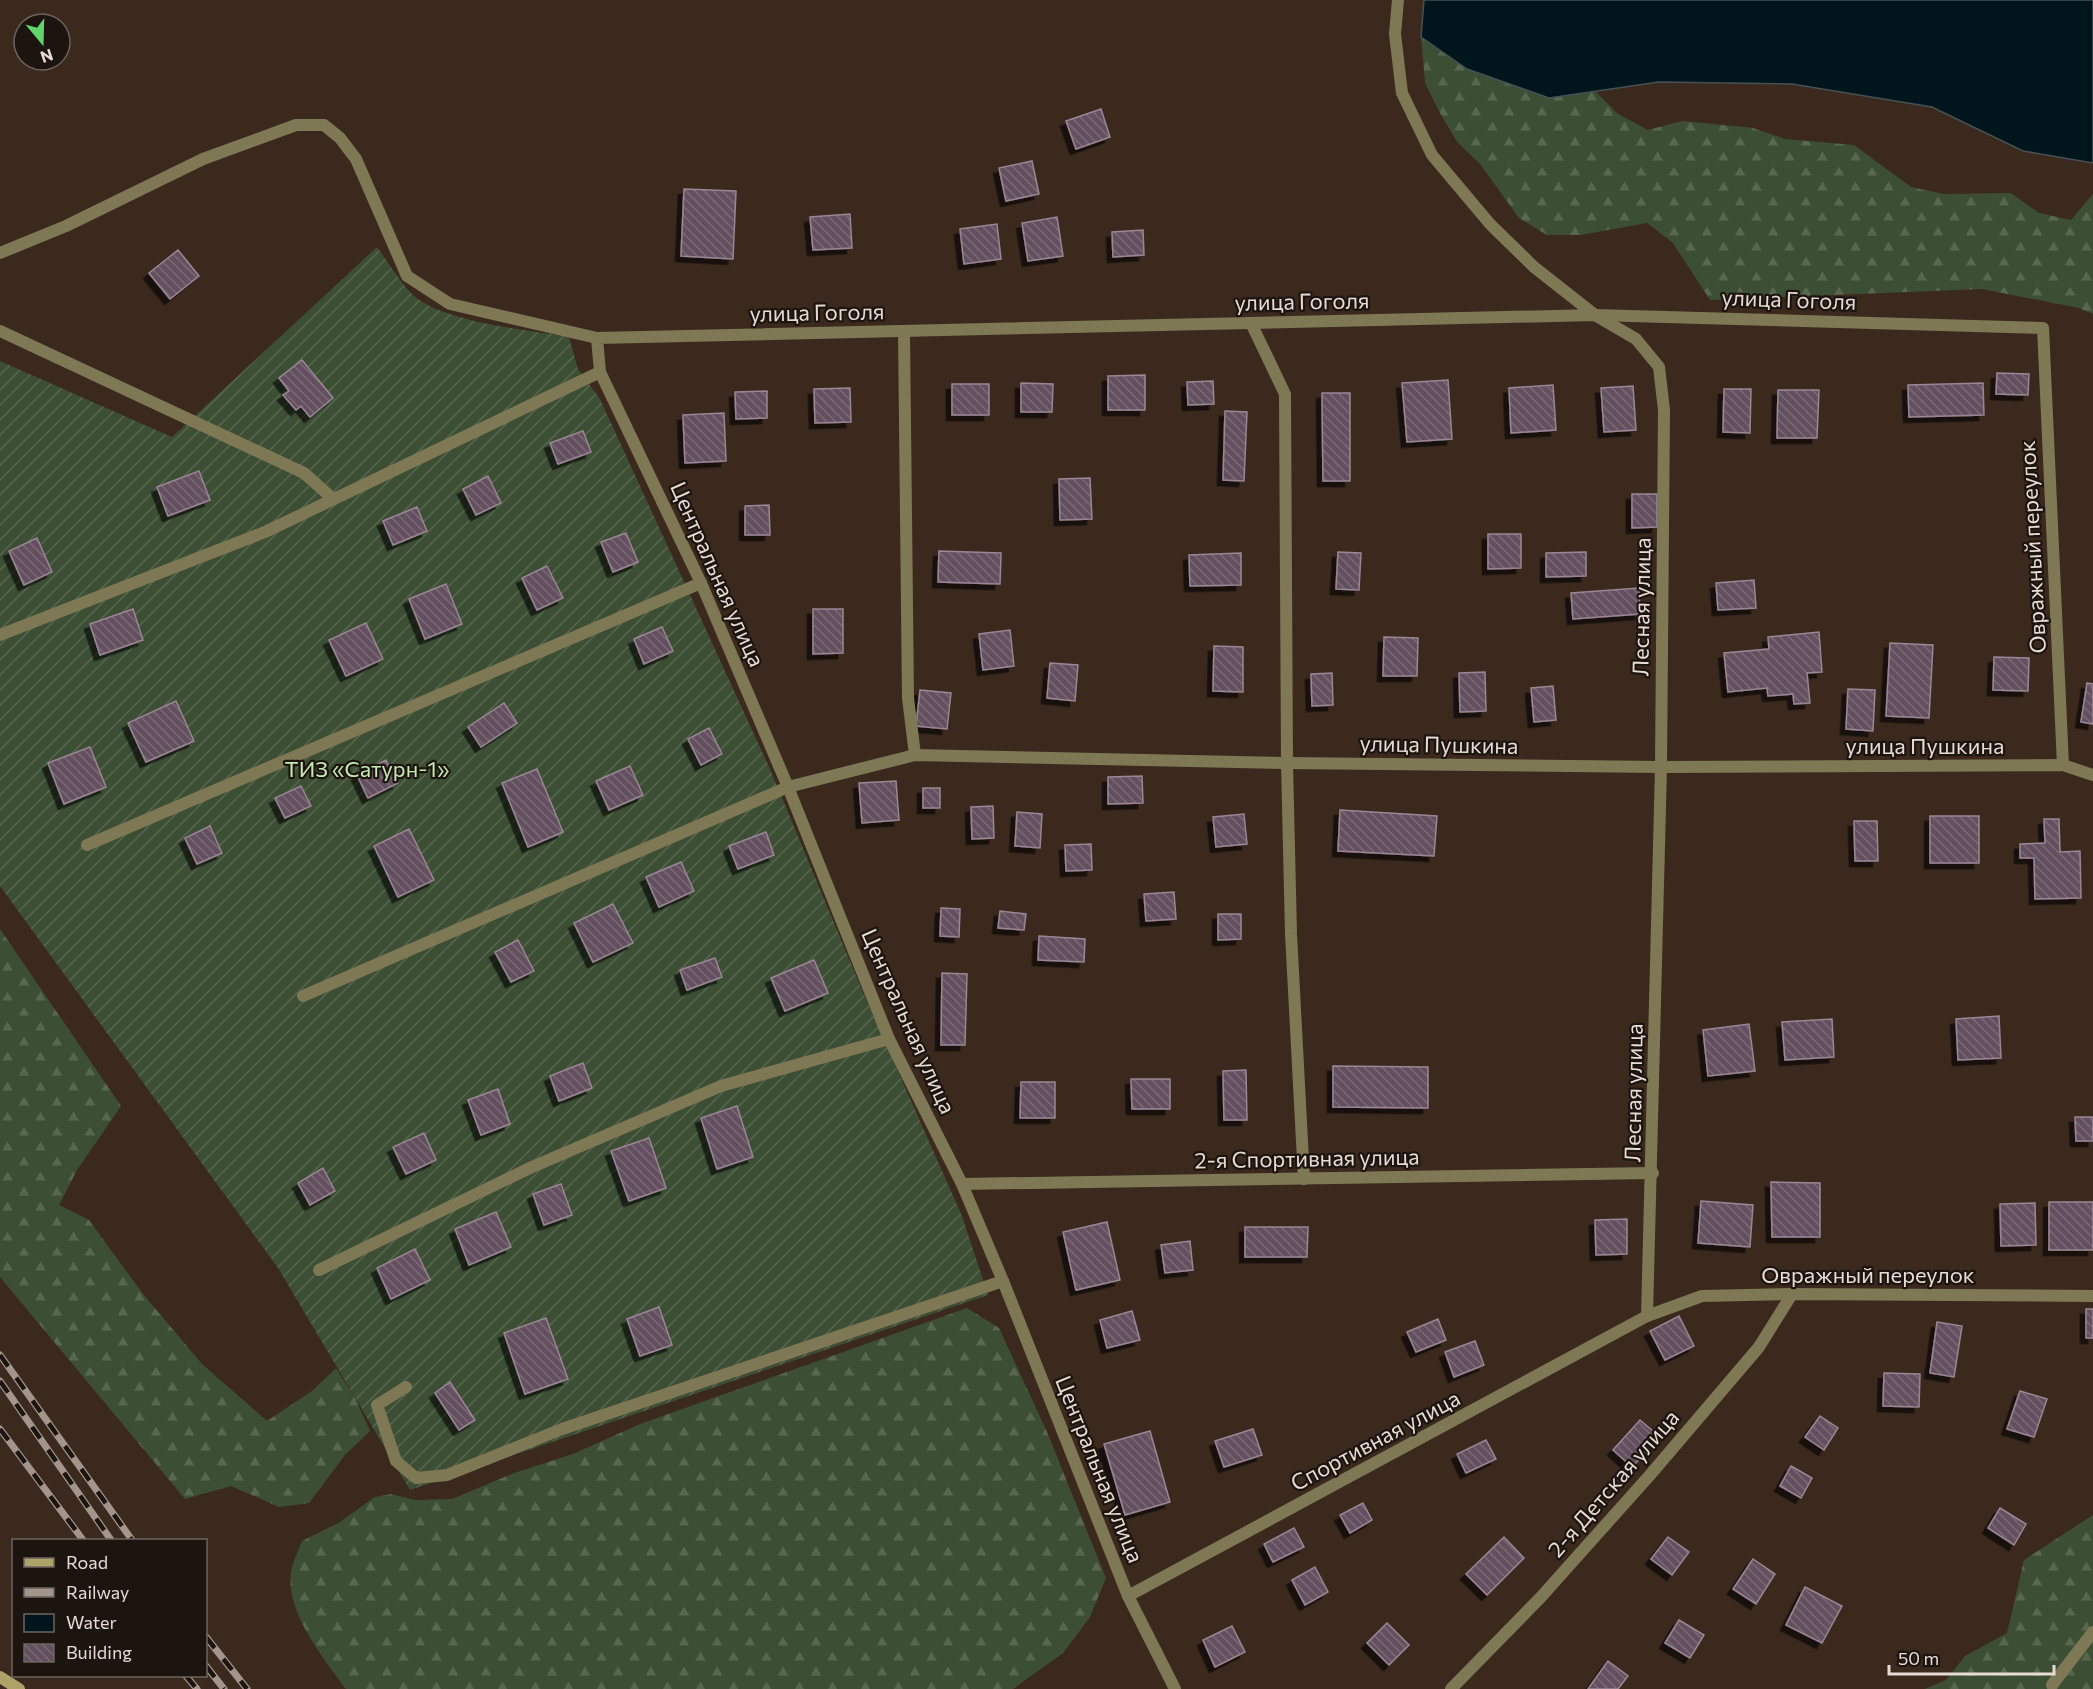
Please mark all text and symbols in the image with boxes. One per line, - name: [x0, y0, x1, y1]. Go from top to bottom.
- north arrow: [12, 12, 72, 72]
- text: N: [38, 46, 56, 68]
- street label: улица Гоголя: [1721, 283, 1857, 315]
- street label: улица Гоголя: [1234, 286, 1370, 316]
- street label: улица Гоголя: [749, 297, 885, 327]
- street label: Овражный переулок: [2013, 440, 2051, 654]
- street label: Центральная улица: [665, 477, 771, 671]
- street label: Лесная улица: [1626, 537, 1656, 677]
- street label: улица Пушкина: [1359, 729, 1519, 759]
- street label: улица Пушкина: [1846, 732, 2004, 759]
- park label: ТИЗ «Сатурн-1»: [285, 755, 449, 782]
- street label: Центральная улица: [856, 924, 962, 1118]
- street label: Лесная улица: [1618, 1023, 1648, 1163]
- street label: 2-я Спортивная улица: [1194, 1143, 1420, 1173]
- street label: Овражный переулок: [1761, 1261, 1975, 1288]
- street label: Центральная улица: [1050, 1371, 1150, 1567]
- street label: Спортивная улица: [1286, 1384, 1464, 1496]
- street label: 2-я Детская улица: [1542, 1404, 1684, 1562]
- legend: [12, 1539, 207, 1677]
- text: Road: [66, 1551, 108, 1573]
- text: Railway: [66, 1581, 129, 1603]
- text: Water: [66, 1611, 117, 1633]
- scale bar: [1889, 1638, 2054, 1676]
- text: Building: [66, 1641, 132, 1663]
- text: 50 m: [1898, 1647, 1939, 1669]

